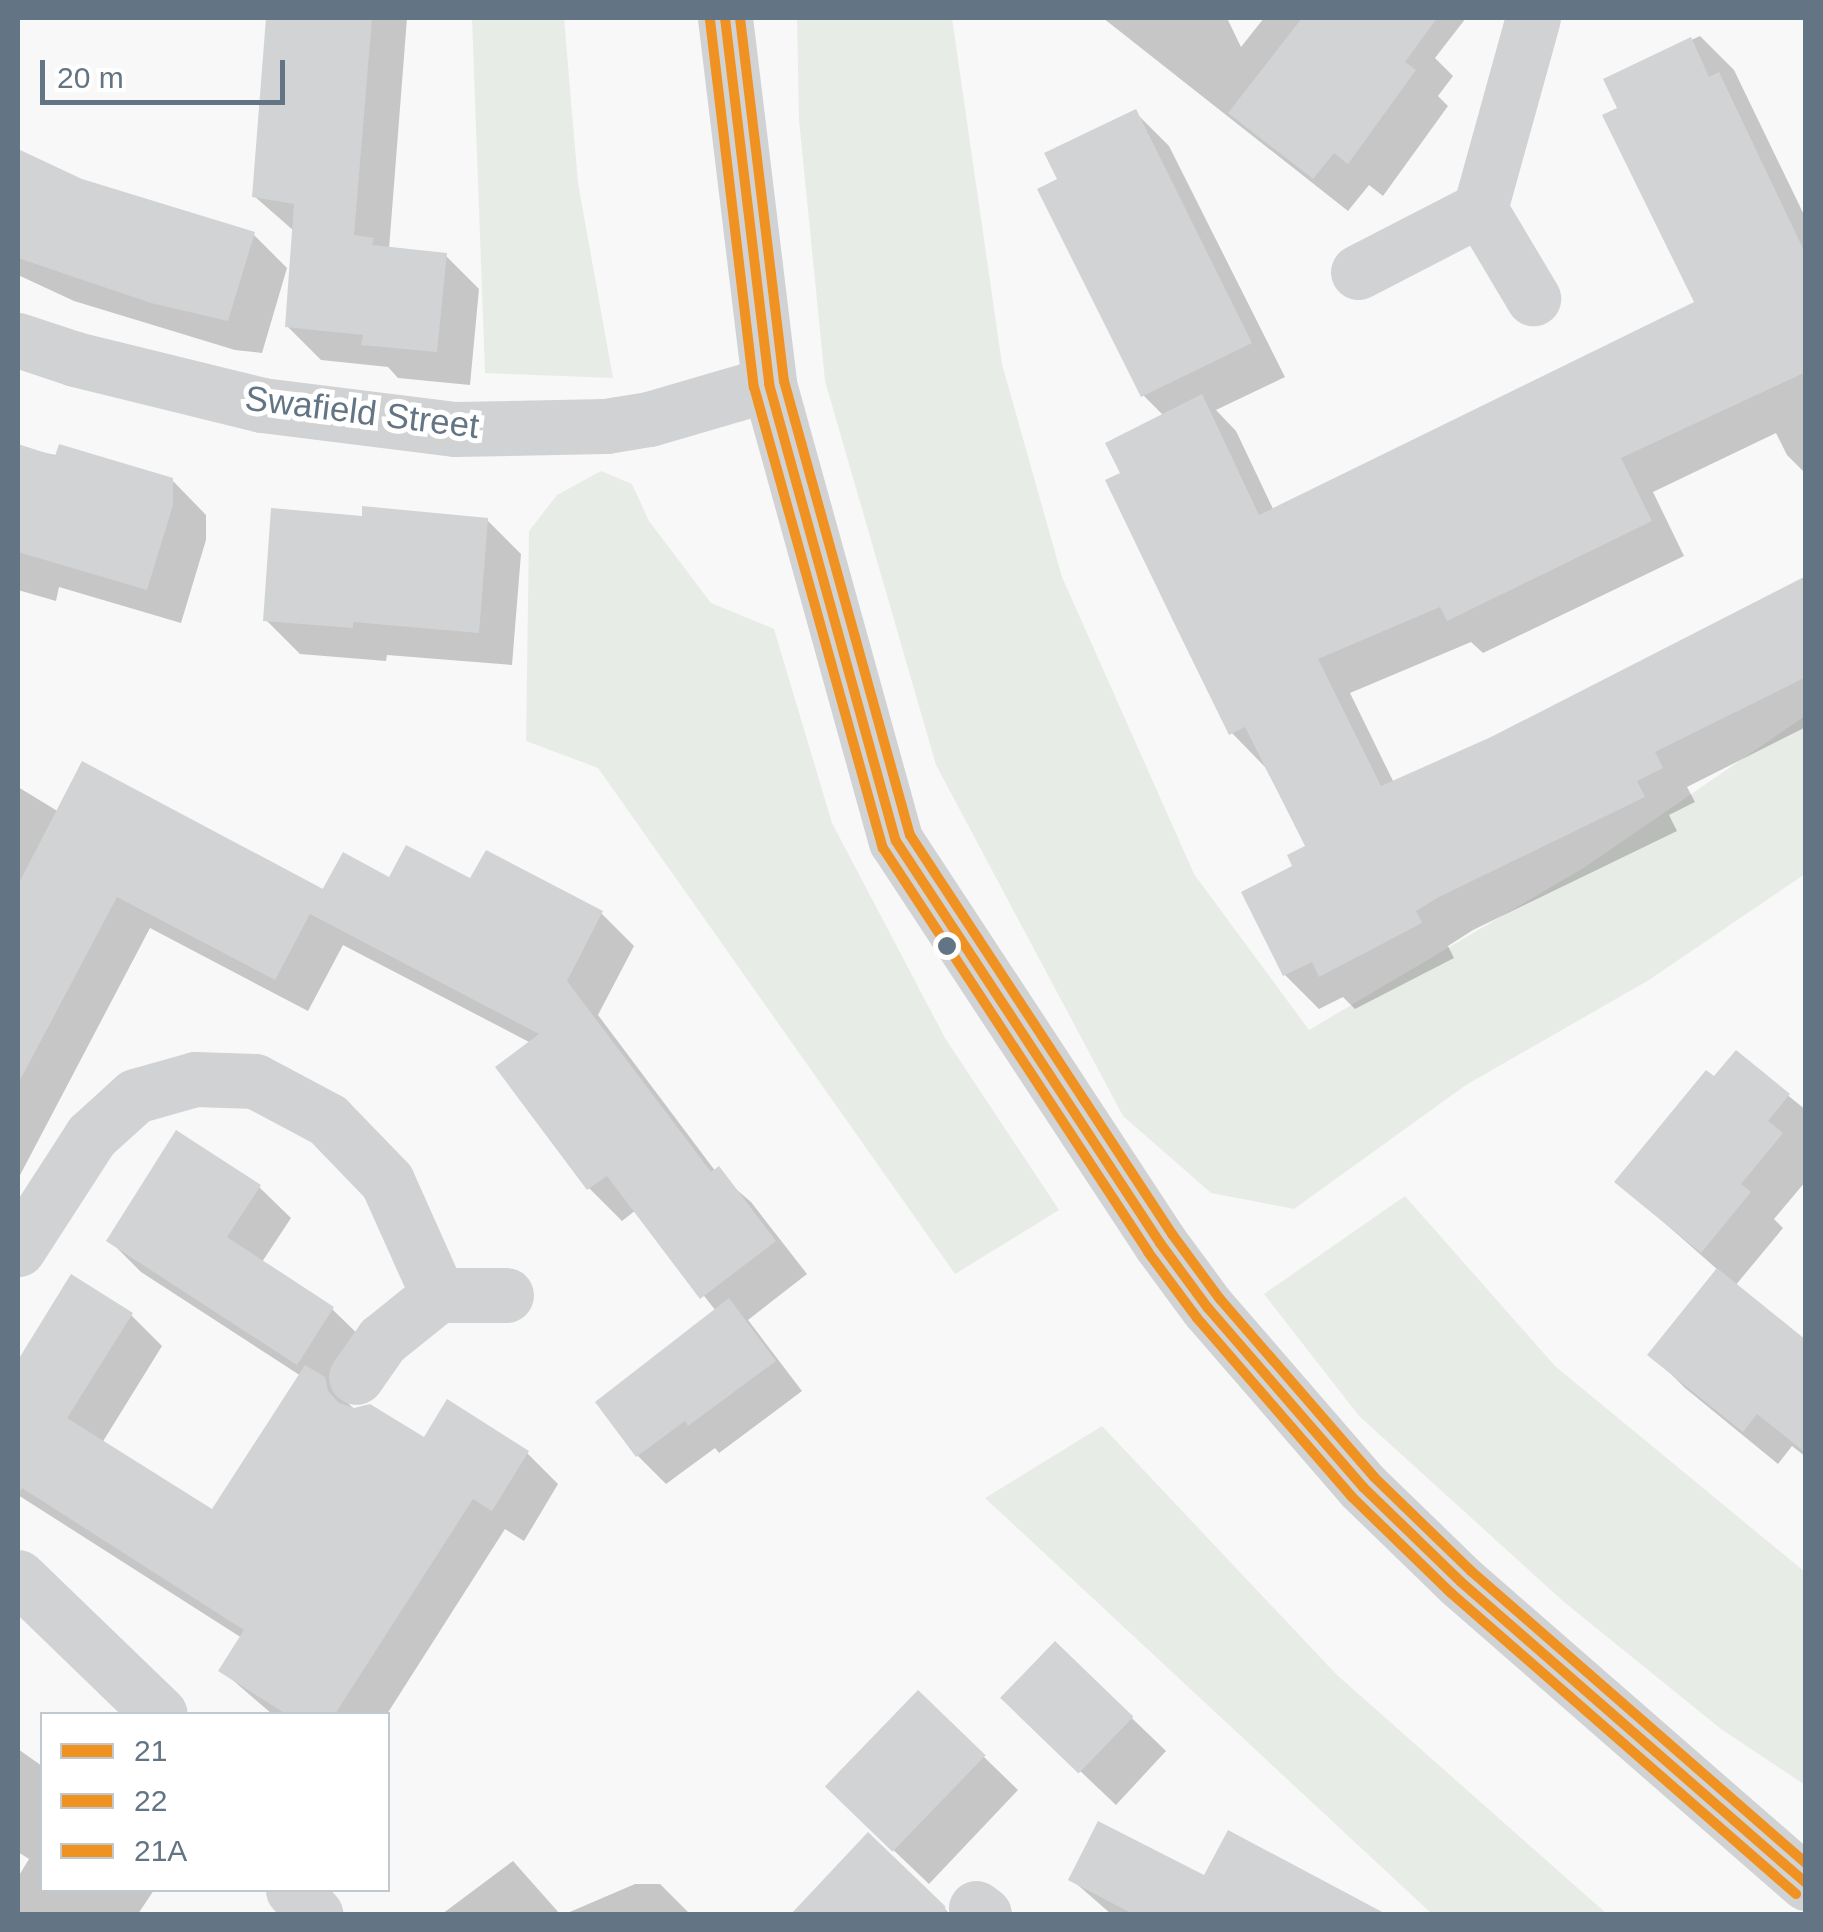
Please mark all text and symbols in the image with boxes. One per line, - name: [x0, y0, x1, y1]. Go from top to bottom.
- scale bar: [45, 40, 290, 102]
- text: 20 m: [57, 61, 124, 94]
- street label: Swafield Street: [243, 377, 481, 447]
- unlabelled marker: [937, 936, 957, 956]
- legend: [40, 1712, 390, 1892]
- text: 21: [134, 1734, 167, 1767]
- text: 22: [134, 1784, 167, 1817]
- text: 21A: [134, 1834, 187, 1867]

